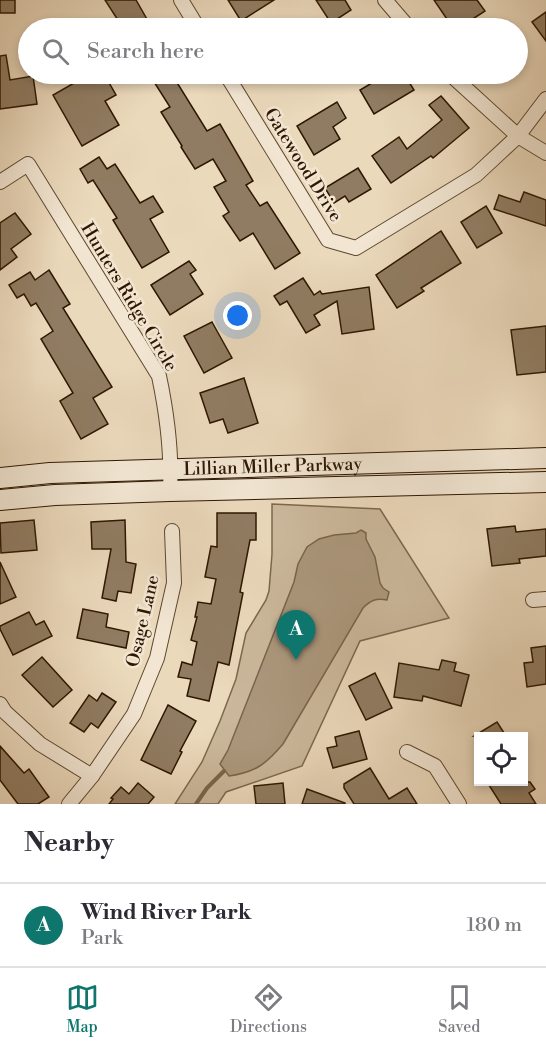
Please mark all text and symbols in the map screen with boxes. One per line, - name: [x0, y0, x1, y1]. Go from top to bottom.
- search box: [18, 18, 528, 84]
- icon: search: [39, 35, 72, 68]
- text: Search here: [87, 38, 204, 65]
- street label: Gatewood Drive: [259, 104, 347, 226]
- street label: Hunters Ridge Circle: [75, 218, 183, 376]
- your location: [223, 301, 252, 330]
- street label: Lillian Miller Parkway: [183, 452, 363, 480]
- street label: Osage Lane: [121, 573, 165, 669]
- pin: A: [276, 610, 316, 660]
- map controls: [474, 732, 528, 786]
- button: locate: [474, 732, 528, 786]
- text: Nearby: [24, 827, 114, 859]
- text: Wind River Park: [81, 899, 251, 926]
- text: A: [36, 913, 51, 938]
- text: 180 m: [467, 913, 522, 938]
- text: Park: [81, 926, 123, 951]
- tab: Map: [66, 981, 99, 1037]
- tab: Directions: [230, 981, 307, 1037]
- tab: Saved: [438, 981, 480, 1037]

